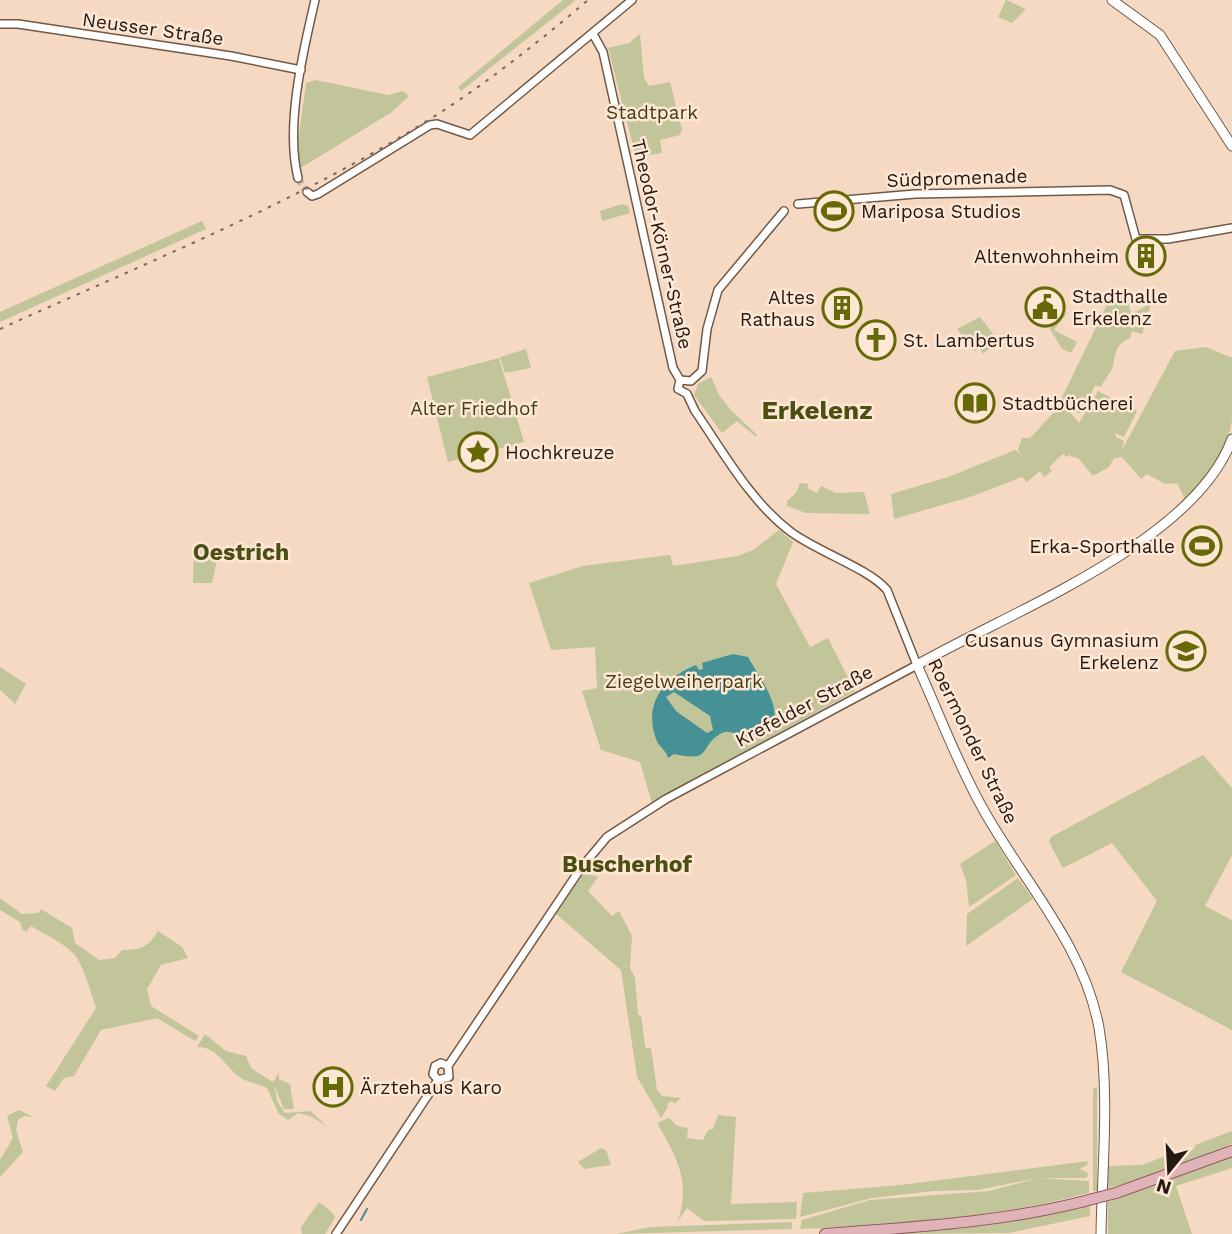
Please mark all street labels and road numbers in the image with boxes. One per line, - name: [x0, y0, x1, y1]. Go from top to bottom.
- street label: Neusser Straße: [81, 8, 225, 50]
- street label: Theodor-Körner-Straße: [627, 137, 697, 351]
- street label: Südpromenade: [886, 164, 1028, 192]
- street label: Roermonder Straße: [923, 654, 1023, 828]
- street label: Krefelder Straße: [731, 660, 877, 752]

